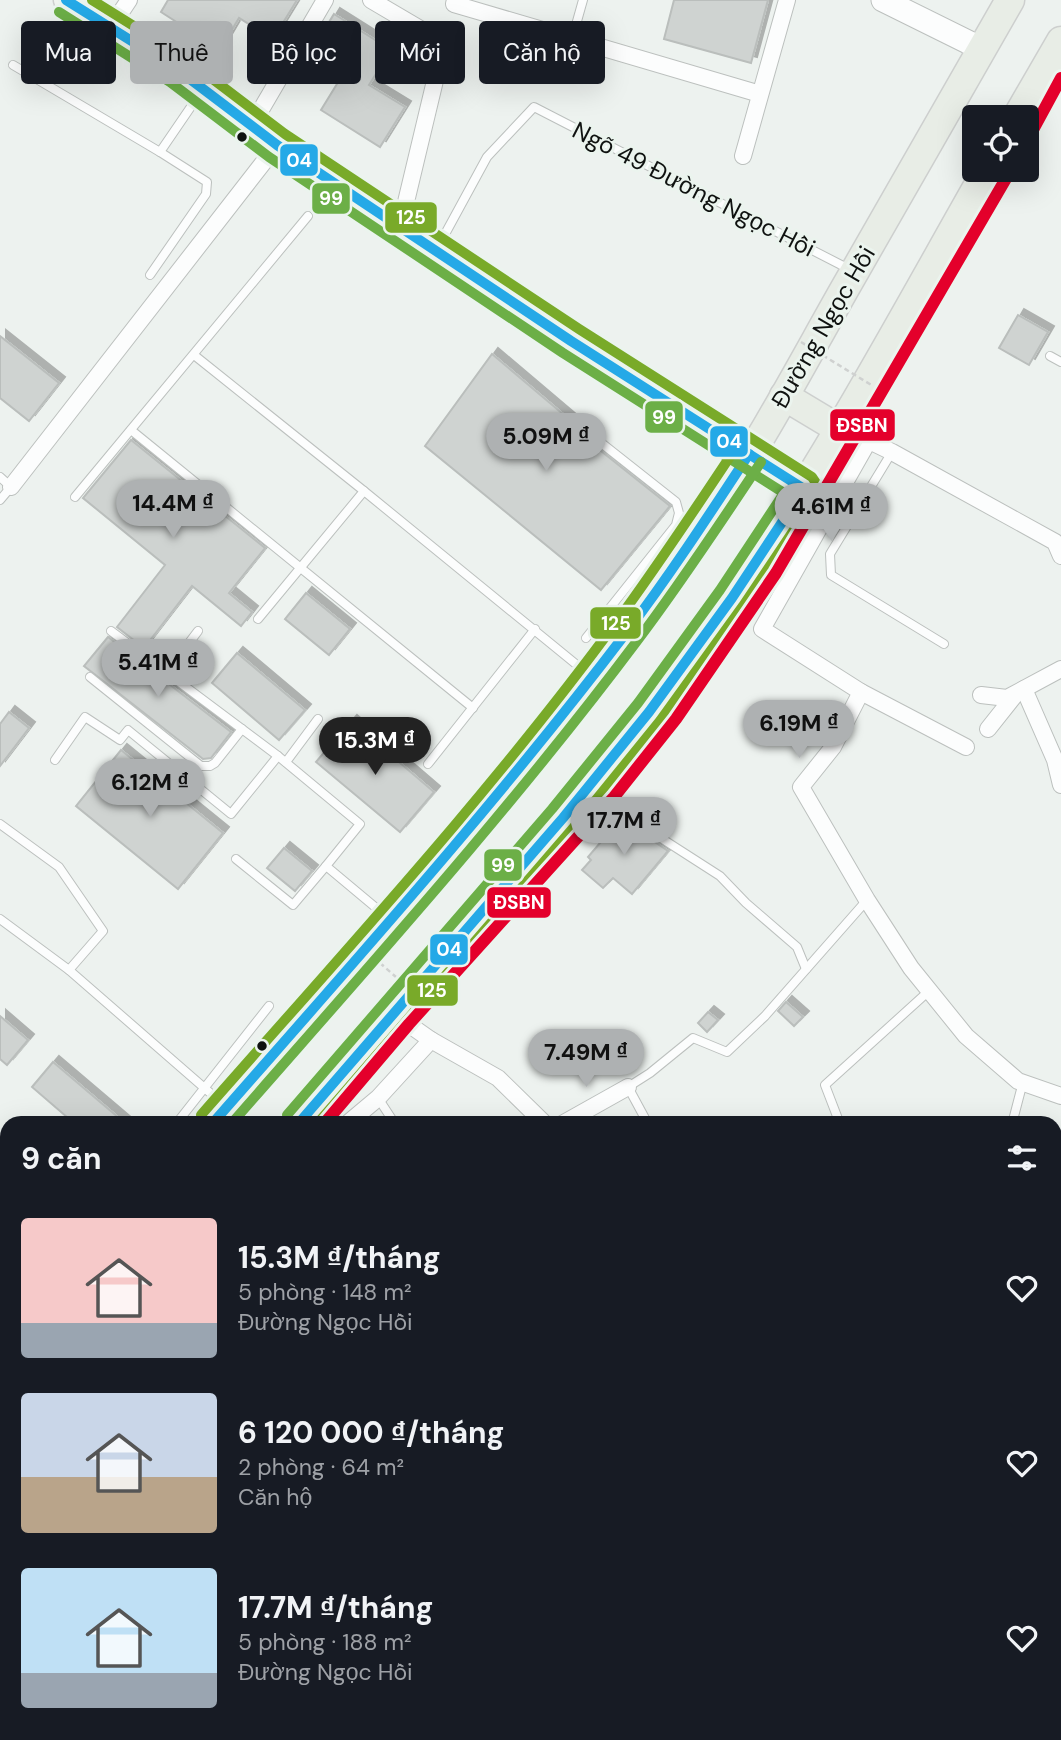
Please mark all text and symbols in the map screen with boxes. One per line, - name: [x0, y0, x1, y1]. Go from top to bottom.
- chip: Mua: [21, 21, 116, 84]
- chip: Thuê: [130, 21, 233, 84]
- chip: Bộ lọc: [247, 21, 361, 84]
- chip: Mới: [375, 21, 465, 84]
- chip: Căn hộ: [479, 21, 605, 84]
- map controls: [962, 105, 1039, 182]
- button: locate: [962, 105, 1039, 182]
- street label: Ngõ 49 Đường Ngọc Hồi: [567, 114, 821, 264]
- unlabelled marker: [235, 130, 249, 144]
- line badge: 04: [279, 143, 319, 177]
- text: 04: [286, 148, 312, 173]
- line badge: 99: [311, 182, 351, 215]
- text: 99: [319, 186, 343, 211]
- line badge: 125: [384, 201, 438, 234]
- text: 125: [396, 205, 426, 230]
- street label: Đường Ngọc Hồi: [764, 240, 882, 414]
- line badge: 99: [644, 400, 684, 434]
- text: 99: [652, 405, 676, 430]
- line badge: ĐSBN: [829, 408, 896, 442]
- text: ĐSBN: [836, 413, 888, 438]
- pin: 5.09M ₫: [481, 414, 611, 473]
- text: 5.09M ₫: [502, 421, 590, 451]
- line badge: 04: [709, 425, 749, 458]
- text: 04: [716, 429, 742, 454]
- pin: 14.4M ₫: [108, 480, 238, 540]
- pin: 4.61M ₫: [766, 484, 896, 543]
- text: 14.4M ₫: [132, 488, 214, 518]
- text: 4.61M ₫: [791, 491, 871, 521]
- line badge: 125: [589, 606, 642, 640]
- text: 125: [601, 611, 631, 636]
- pin: 5.41M ₫: [93, 640, 223, 699]
- text: 5.41M ₫: [117, 647, 199, 677]
- pin: 6.19M ₫: [734, 700, 864, 760]
- text: 6.19M ₫: [759, 708, 839, 738]
- pin: 15.3M ₫: [310, 718, 440, 777]
- text: 15.3M ₫: [335, 725, 415, 755]
- pin: 6.12M ₫: [85, 760, 215, 819]
- text: 6.12M ₫: [111, 767, 189, 797]
- pin: 17.7M ₫: [559, 798, 689, 857]
- text: 17.7M ₫: [587, 805, 661, 835]
- line badge: 99: [483, 848, 523, 882]
- text: 99: [491, 853, 515, 878]
- line badge: ĐSBN: [486, 886, 552, 919]
- text: ĐSBN: [493, 890, 545, 915]
- line badge: 04: [429, 933, 469, 966]
- text: 04: [436, 937, 462, 962]
- line badge: 125: [406, 974, 459, 1007]
- text: 125: [417, 978, 447, 1003]
- pin: 7.49M ₫: [521, 1030, 651, 1089]
- text: 7.49M ₫: [544, 1037, 628, 1067]
- unlabelled marker: [255, 1039, 269, 1053]
- text: 9 căn: [21, 1139, 101, 1178]
- icon: filters: [1003, 1139, 1041, 1177]
- text: 15.3M ₫/tháng: [238, 1238, 441, 1277]
- icon: home: [77, 1246, 161, 1330]
- icon: heart: [1003, 1269, 1041, 1307]
- text: 5 phòng · 148 m²: [238, 1277, 412, 1307]
- text: Đường Ngọc Hồi: [238, 1307, 413, 1337]
- text: 6 120 000 ₫/tháng: [238, 1413, 504, 1452]
- icon: home: [77, 1421, 161, 1505]
- icon: heart: [1003, 1444, 1041, 1482]
- text: 2 phòng · 64 m²: [238, 1452, 404, 1482]
- text: Căn hộ: [238, 1482, 312, 1512]
- text: 17.7M ₫/tháng: [238, 1588, 433, 1627]
- icon: home: [77, 1596, 161, 1680]
- icon: heart: [1003, 1619, 1041, 1657]
- text: 5 phòng · 188 m²: [238, 1627, 412, 1657]
- text: Đường Ngọc Hồi: [238, 1657, 413, 1687]

